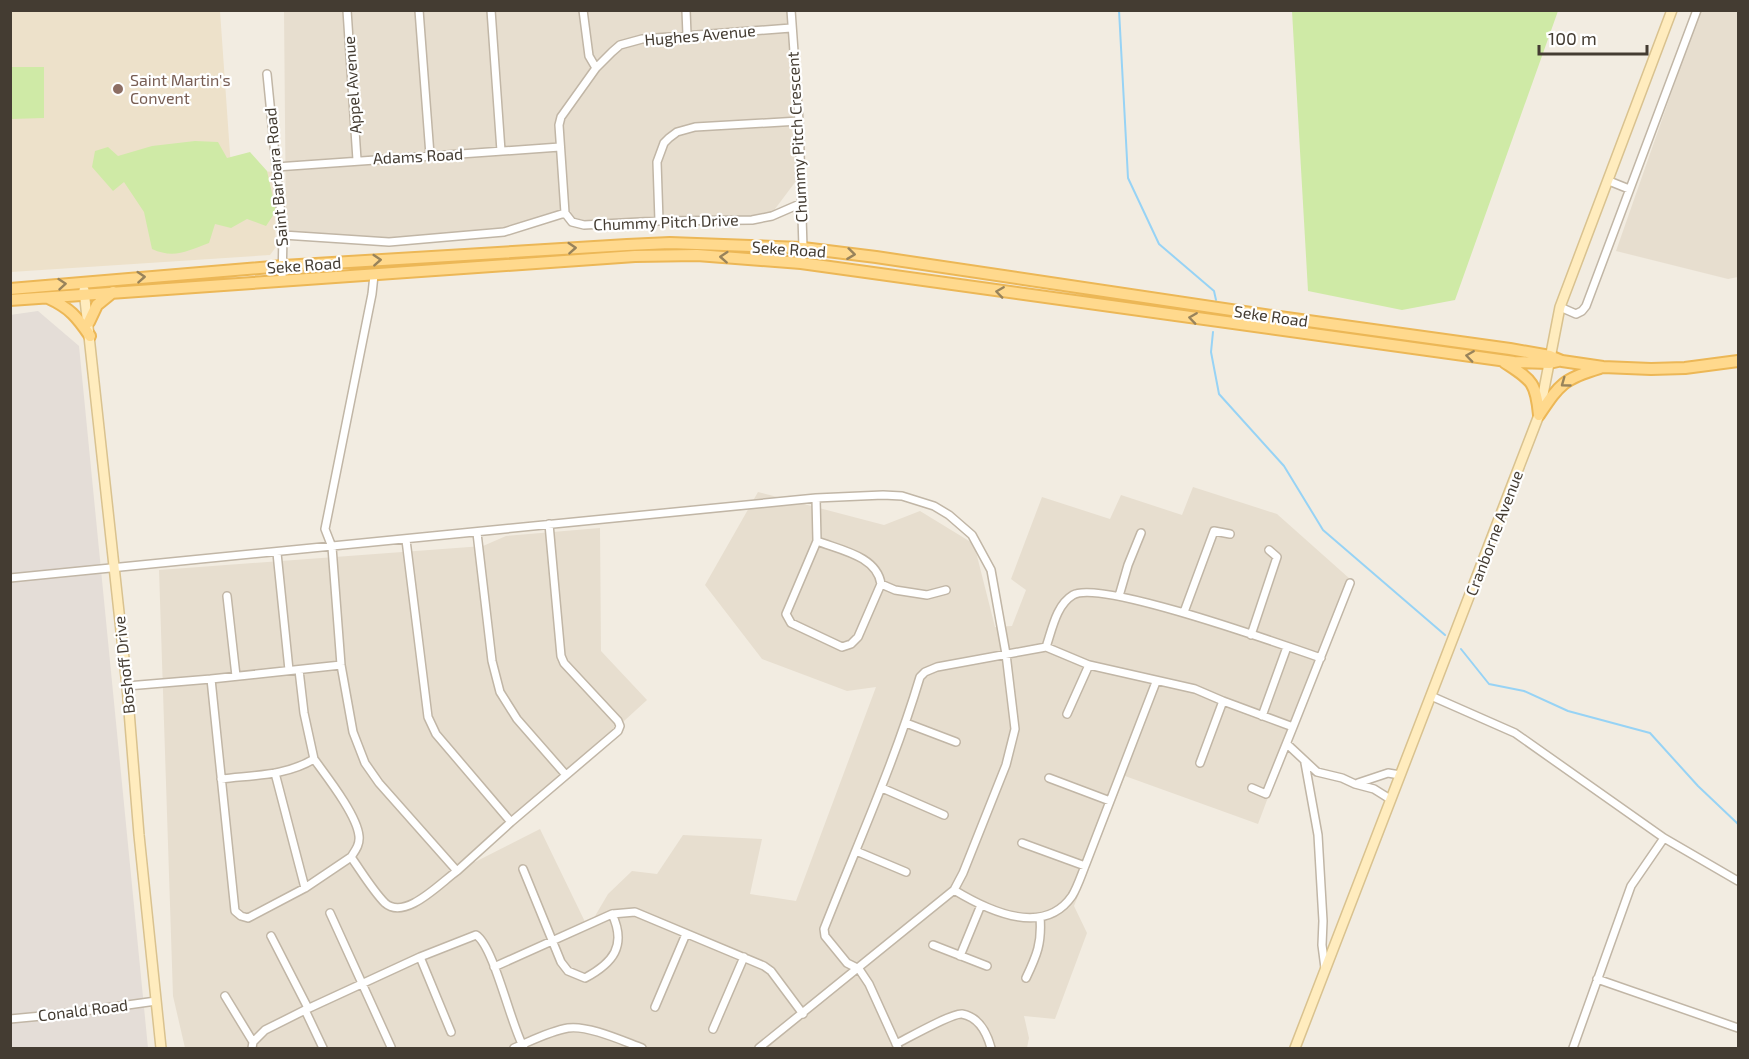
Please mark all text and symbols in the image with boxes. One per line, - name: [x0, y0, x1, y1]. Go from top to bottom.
- scale bar: [1539, 18, 1647, 56]
- street label: Hughes Avenue: [644, 20, 756, 49]
- text: 100 m: [1548, 27, 1597, 49]
- street label: Appel Avenue: [339, 35, 364, 135]
- street label: Chummy Pitch Crescent: [783, 51, 810, 223]
- place label: Saint Martin's Convent: [130, 70, 231, 107]
- marker: Saint Martin's Convent: [111, 82, 125, 96]
- street label: Saint Barbara Road: [260, 107, 291, 247]
- street label: Adams Road: [372, 144, 464, 167]
- street label: Chummy Pitch Drive: [593, 209, 739, 234]
- street label: Seke Road: [751, 236, 827, 261]
- one-way arrow: [568, 242, 577, 255]
- one-way arrow: [846, 247, 855, 260]
- one-way arrow: [719, 251, 728, 264]
- street label: Seke Road: [266, 252, 342, 277]
- one-way arrow: [373, 254, 382, 267]
- one-way arrow: [137, 271, 146, 284]
- one-way arrow: [58, 278, 67, 291]
- one-way arrow: [996, 286, 1005, 298]
- street label: Seke Road: [1233, 301, 1309, 330]
- one-way arrow: [1189, 313, 1198, 325]
- one-way arrow: [1465, 350, 1474, 363]
- one-way arrow: [1560, 376, 1571, 387]
- street label: Cranborne Avenue: [1461, 467, 1526, 598]
- street label: Boshoff Drive: [109, 615, 138, 715]
- street label: Conald Road: [37, 995, 129, 1024]

